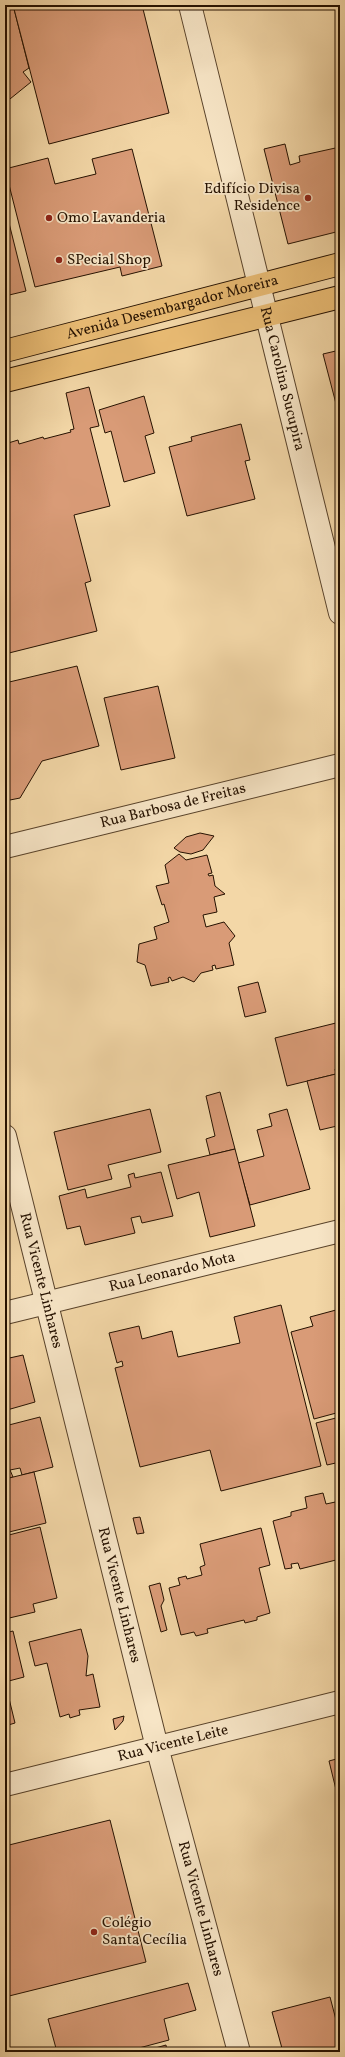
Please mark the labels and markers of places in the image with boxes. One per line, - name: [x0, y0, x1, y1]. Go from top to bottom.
- place label: Edifício Divisa Residence: [204, 179, 300, 217]
- marker: Edifício Divisa Residence: [303, 193, 313, 203]
- place label: Omo Lavanderia: [57, 208, 166, 229]
- marker: Omo Lavanderia: [44, 213, 54, 223]
- place label: SPecial Shop: [67, 250, 151, 271]
- marker: SPecial Shop: [54, 255, 64, 265]
- place label: Colégio Santa Cecília: [102, 1913, 187, 1951]
- marker: Colégio Santa Cecília: [89, 1927, 99, 1937]

